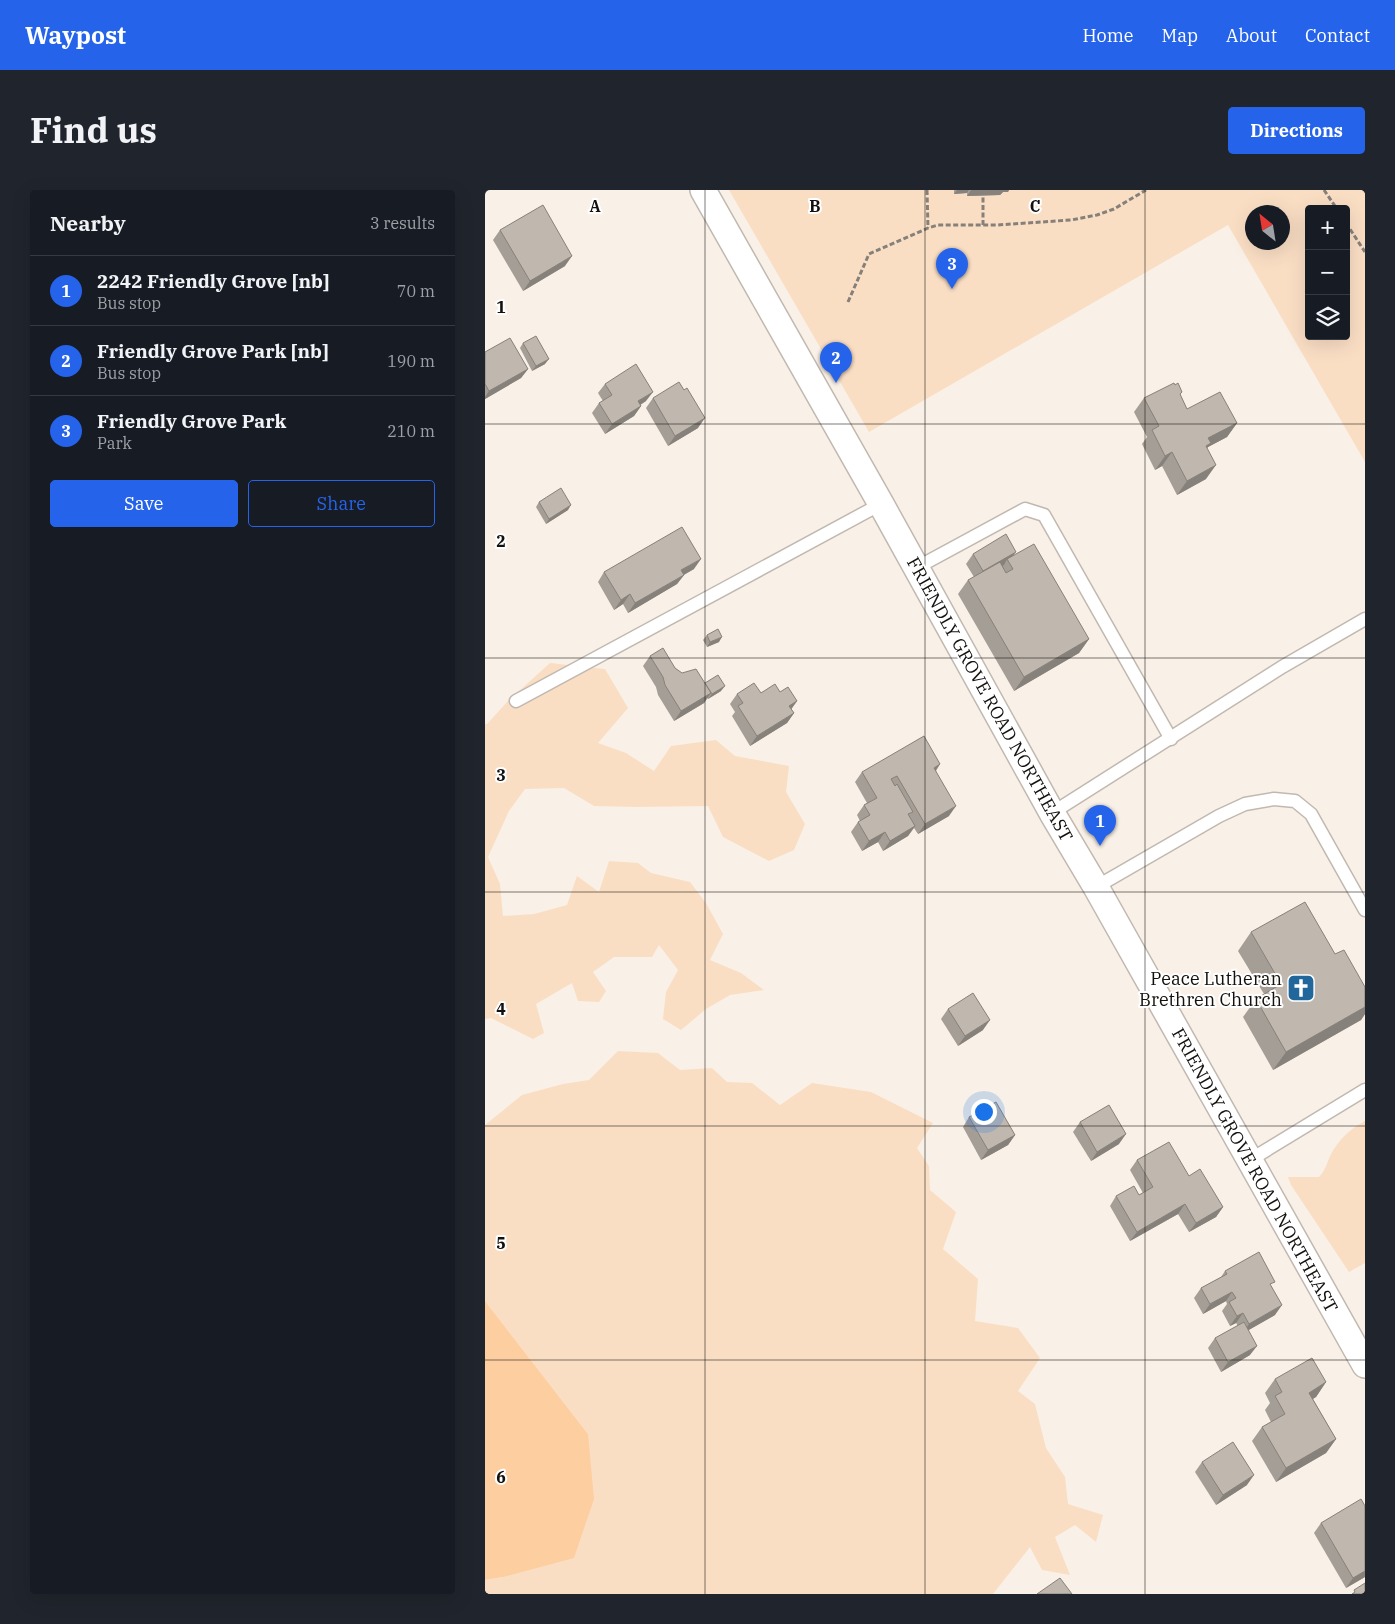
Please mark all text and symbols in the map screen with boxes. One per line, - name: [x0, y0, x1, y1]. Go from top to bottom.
- text: Waypost: [25, 19, 126, 51]
- text: Home: [1082, 24, 1134, 47]
- text: Map: [1162, 24, 1198, 47]
- text: About: [1226, 24, 1277, 47]
- text: Contact: [1305, 24, 1370, 47]
- text: Find us: [30, 107, 157, 153]
- button: Directions: [1228, 107, 1365, 154]
- text: A: [589, 196, 601, 216]
- text: B: [809, 196, 821, 216]
- text: C: [1030, 196, 1040, 216]
- north arrow: [1245, 205, 1290, 250]
- map controls: [1305, 205, 1350, 340]
- button: +: [1305, 205, 1350, 250]
- text: Nearby: [50, 209, 126, 237]
- text: 3 results: [370, 213, 435, 233]
- pin: 3: [936, 248, 968, 289]
- button: −: [1305, 250, 1350, 295]
- text: 2242 Friendly Grove [nb]: [97, 269, 330, 293]
- text: 1: [61, 281, 71, 301]
- text: 70 m: [397, 281, 435, 301]
- text: Bus stop: [97, 293, 161, 313]
- button: layers: [1305, 295, 1350, 340]
- text: 1: [496, 297, 506, 317]
- text: Friendly Grove Park [nb]: [97, 339, 329, 363]
- pin: 2: [820, 342, 852, 383]
- text: 2: [61, 351, 71, 371]
- text: 190 m: [387, 351, 435, 371]
- text: Bus stop: [97, 363, 161, 383]
- text: Friendly Grove Park: [97, 409, 286, 433]
- text: 3: [61, 421, 71, 441]
- text: 210 m: [387, 421, 435, 441]
- text: Park: [97, 433, 132, 453]
- button: Save: [50, 480, 238, 527]
- button: Share: [248, 480, 435, 527]
- text: 2: [496, 531, 506, 551]
- street label: FRIENDLY GROVE ROAD NORTHEAST: [902, 553, 1078, 846]
- text: 3: [496, 765, 506, 785]
- pin: 1: [1084, 805, 1116, 846]
- place label: Peace Lutheran Brethren Church: [1139, 967, 1282, 1011]
- church icon: Peace Lutheran Brethren Church: [1286, 973, 1316, 1003]
- text: 4: [496, 999, 506, 1019]
- street label: FRIENDLY GROVE ROAD NORTHEAST: [1167, 1024, 1343, 1317]
- your location: [971, 1099, 997, 1125]
- text: 5: [496, 1233, 506, 1253]
- text: 6: [496, 1467, 506, 1487]

